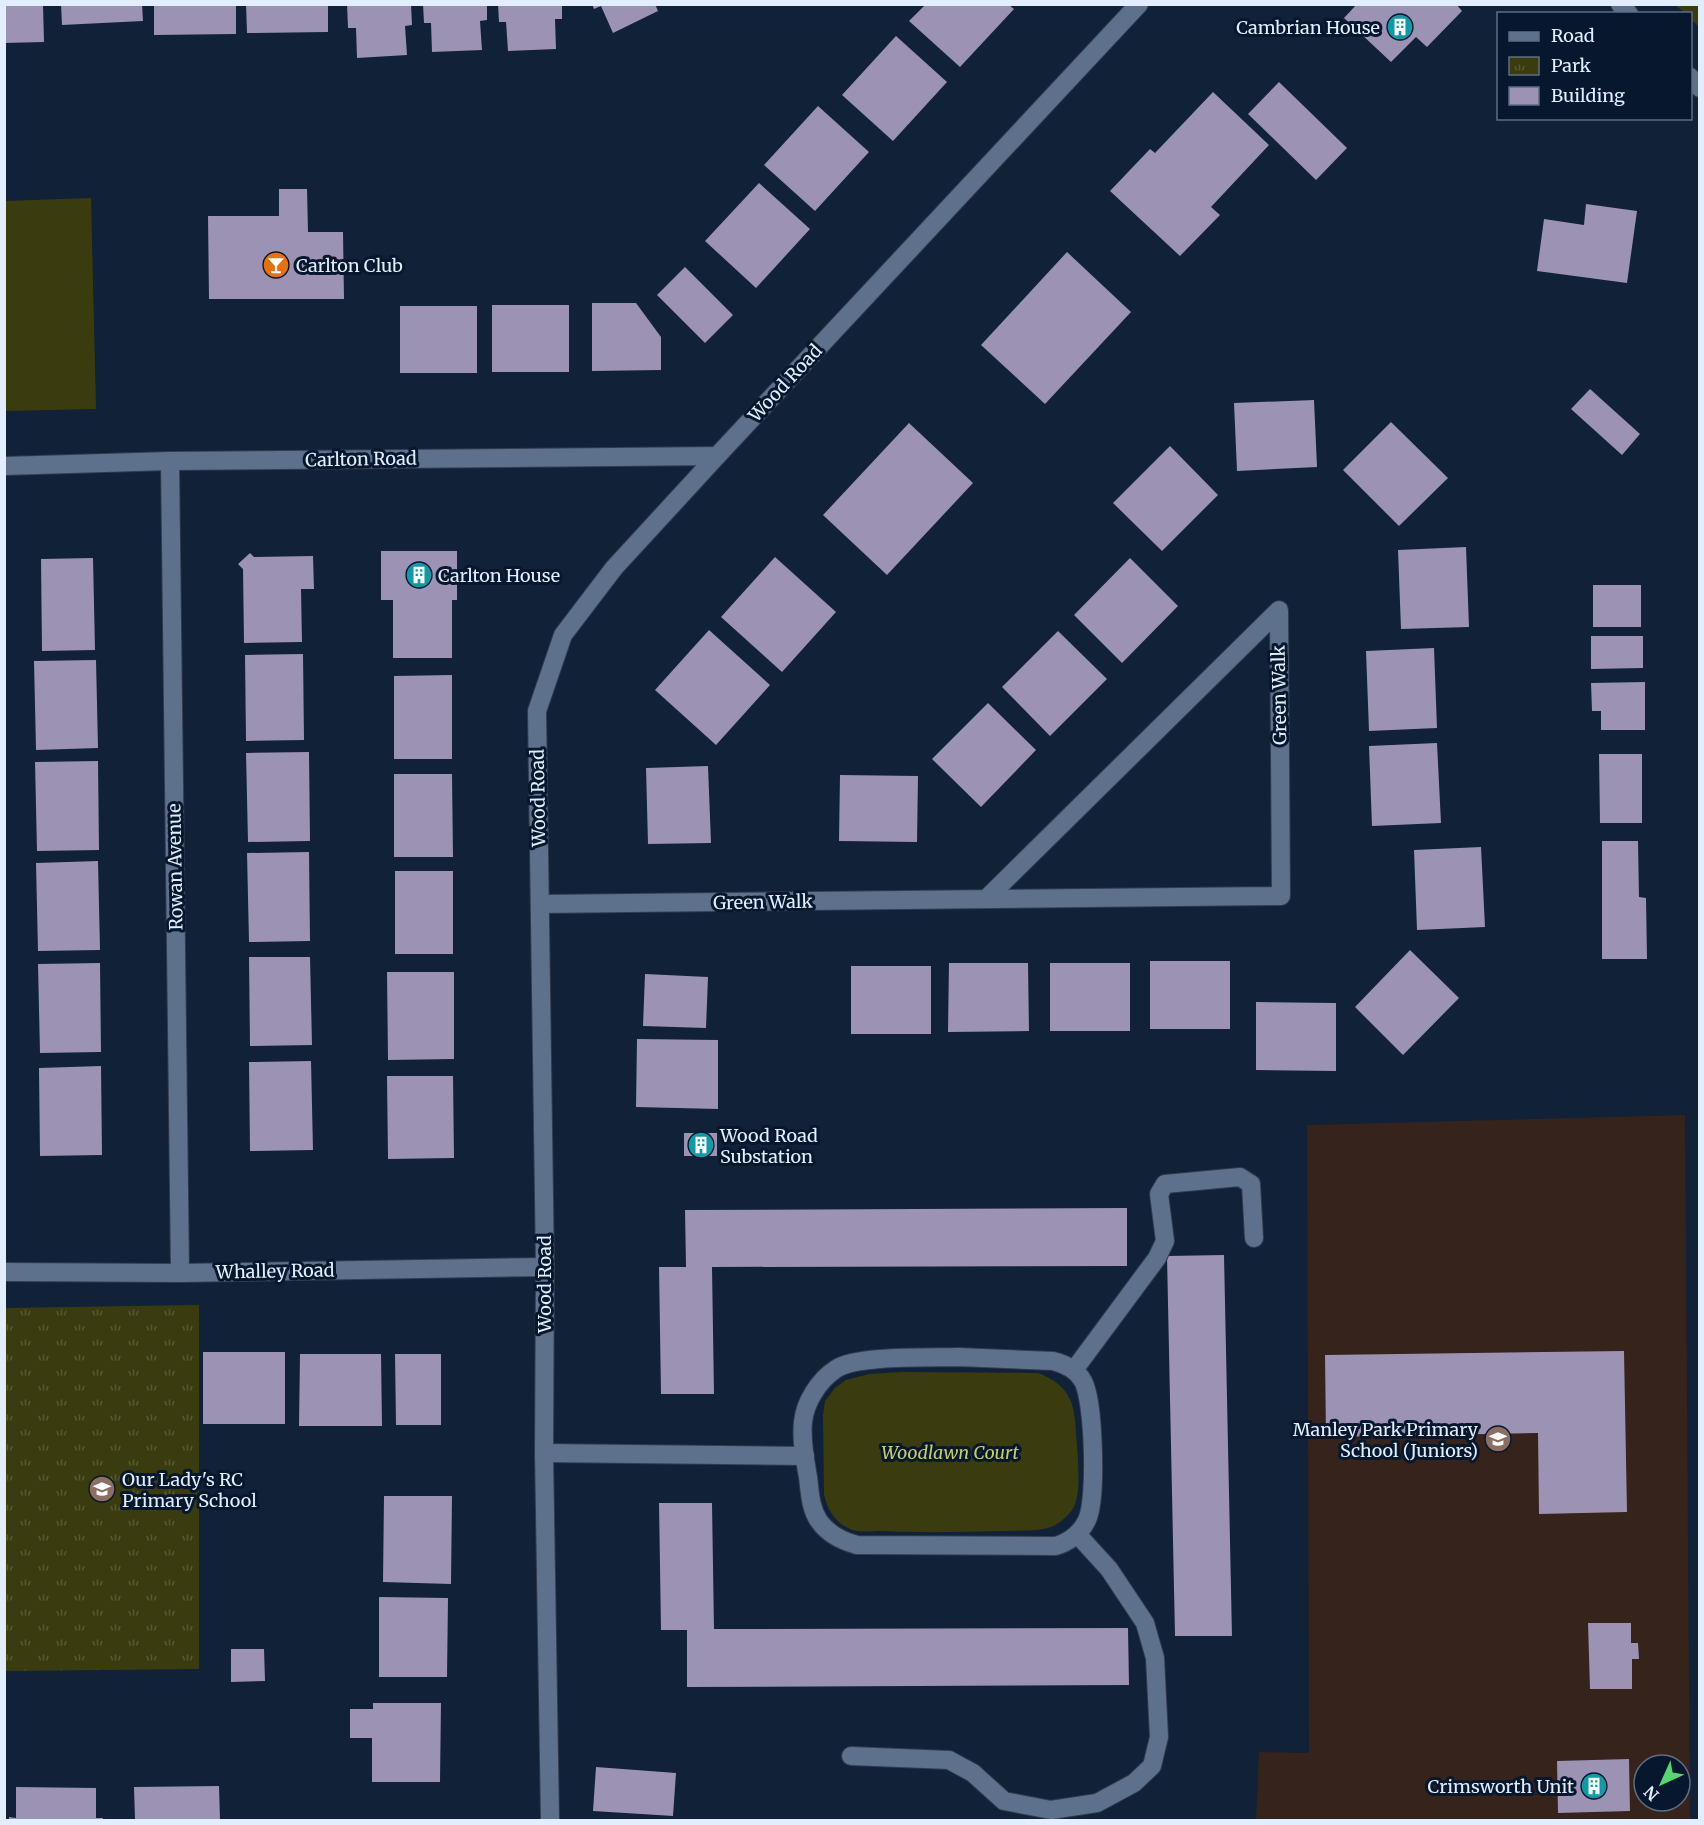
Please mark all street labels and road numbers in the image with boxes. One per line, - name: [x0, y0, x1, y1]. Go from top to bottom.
- street label: Wood Road: [743, 339, 827, 427]
- street label: Carlton Road: [305, 447, 417, 471]
- street label: Green Walk: [1267, 644, 1291, 745]
- street label: Wood Road: [526, 749, 550, 848]
- street label: Rowan Avenue: [162, 803, 188, 931]
- street label: Green Walk: [713, 890, 814, 914]
- street label: Wood Road: [533, 1235, 556, 1334]
- street label: Whalley Road: [214, 1258, 335, 1284]

